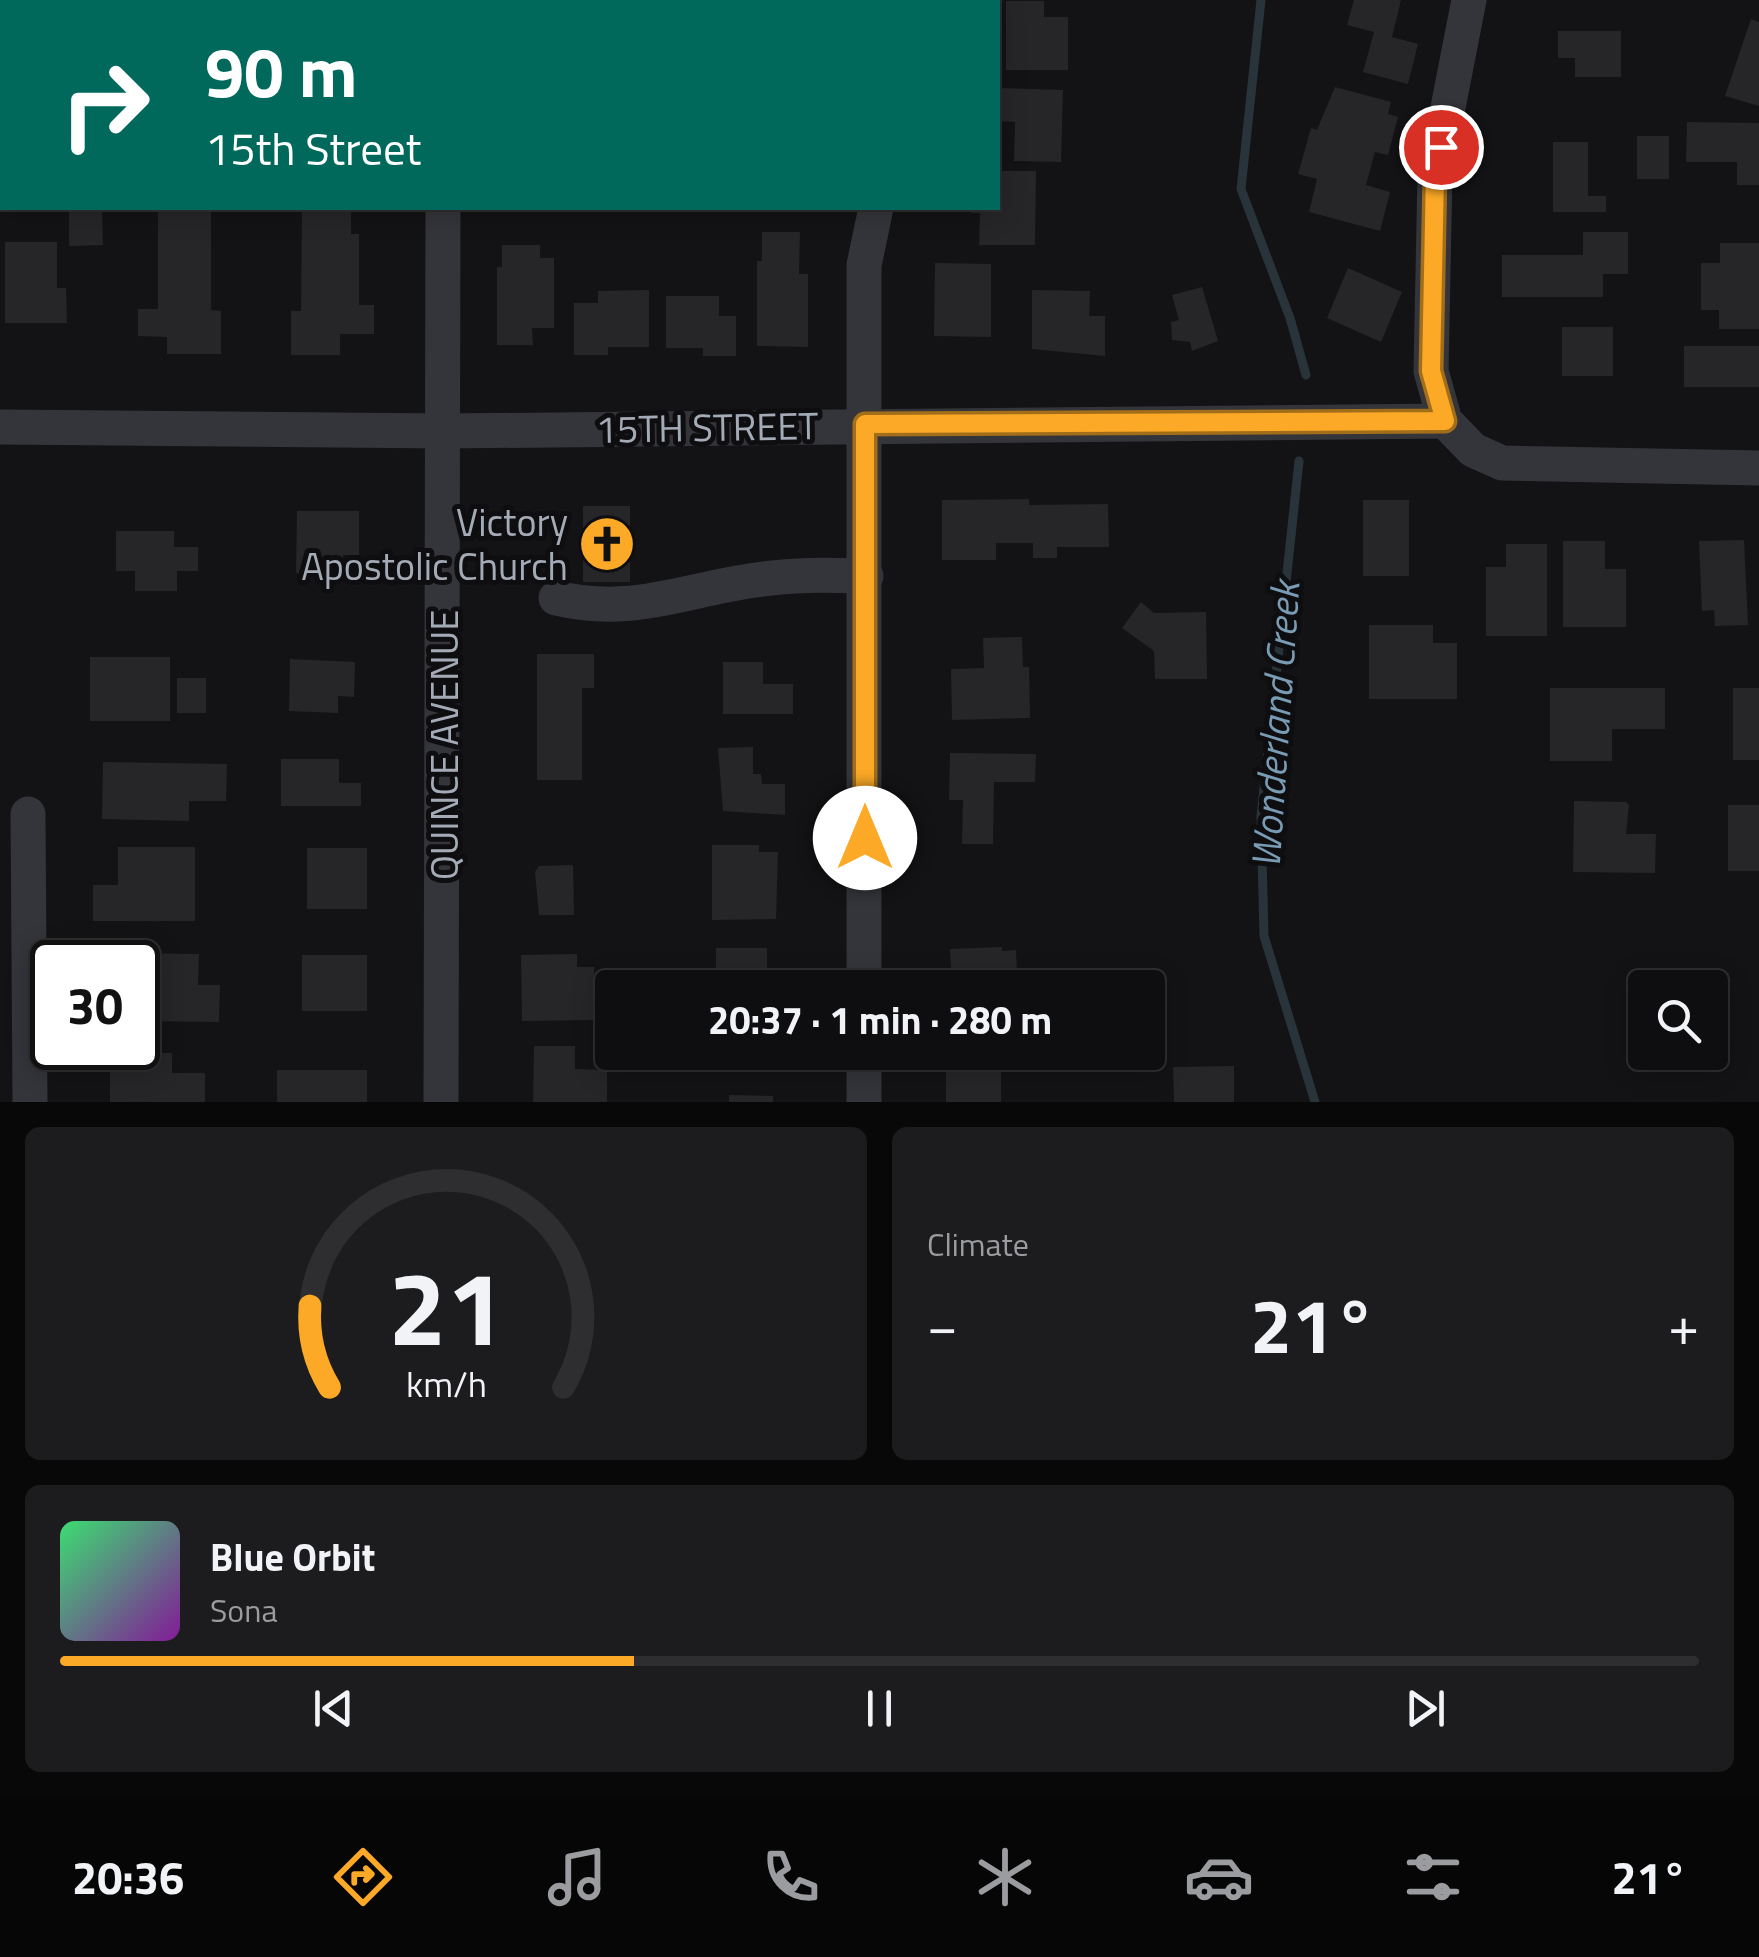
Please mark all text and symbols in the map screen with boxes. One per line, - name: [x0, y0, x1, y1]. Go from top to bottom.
- text: 90 m: [205, 18, 358, 124]
- icon: right: [40, 40, 170, 170]
- pin: [1399, 105, 1484, 190]
- text: 15th Street: [205, 114, 421, 182]
- icon: arrive: [1414, 120, 1469, 175]
- street label: 15TH STREET: [595, 396, 819, 458]
- place label: Victory Apostolic Church: [301, 493, 568, 595]
- church icon: Victory Apostolic Church: [577, 514, 637, 574]
- water label: Wonderland Creek: [1235, 575, 1316, 870]
- street label: QUINCE AVENUE: [415, 610, 473, 880]
- position arrow: [813, 786, 917, 890]
- speed limit sign: 30: [30, 940, 160, 1070]
- map controls: [1628, 970, 1728, 1070]
- button: search: [1628, 970, 1728, 1070]
- text: 20:37 · 1 min · 280 m: [708, 991, 1052, 1049]
- text: Climate: [927, 1220, 1029, 1268]
- text: 21: [388, 1227, 504, 1385]
- text: 21°: [1250, 1268, 1376, 1382]
- text: −: [927, 1283, 958, 1366]
- text: +: [1668, 1283, 1699, 1366]
- text: km/h: [406, 1356, 486, 1411]
- text: Blue Orbit: [210, 1528, 375, 1586]
- text: Sona: [210, 1586, 277, 1634]
- icon: previous: [306, 1681, 361, 1736]
- icon: pause: [852, 1681, 907, 1736]
- icon: next: [1398, 1681, 1453, 1736]
- icon: directions: [328, 1842, 398, 1912]
- icon: music: [542, 1842, 612, 1912]
- icon: phone: [756, 1842, 826, 1912]
- icon: climate: [970, 1842, 1040, 1912]
- icon: car: [1184, 1842, 1254, 1912]
- icon: filters: [1398, 1842, 1468, 1912]
- text: 20:36: [72, 1843, 184, 1911]
- text: 21°: [1611, 1843, 1687, 1911]

